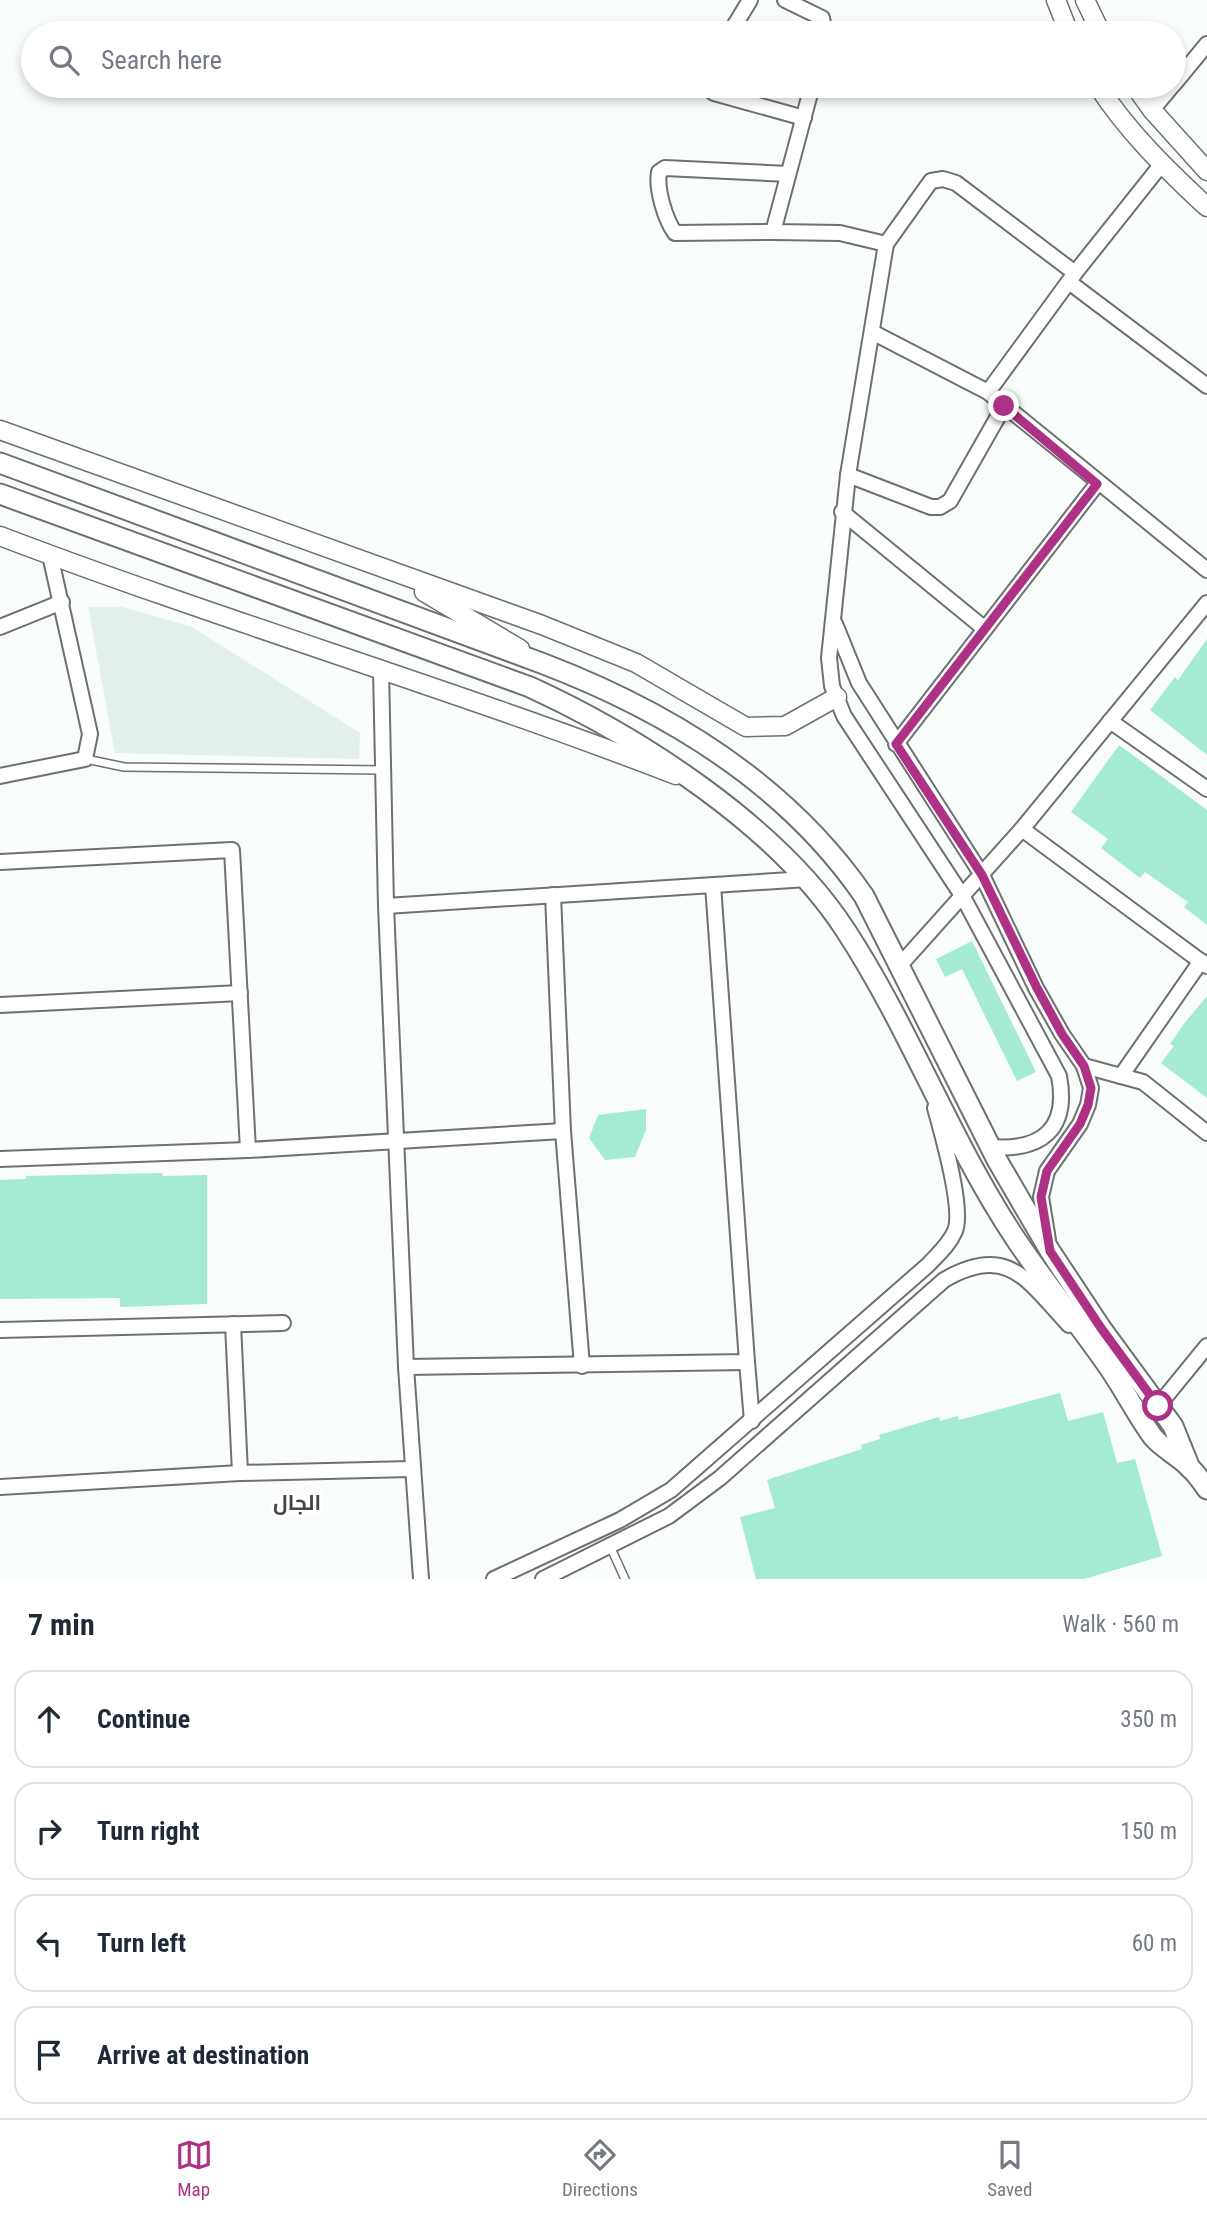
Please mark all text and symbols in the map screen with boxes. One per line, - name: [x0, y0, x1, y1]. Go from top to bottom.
- search box: [21, 21, 1186, 98]
- icon: search: [45, 41, 83, 79]
- text: Search here: [101, 45, 222, 75]
- route end: [988, 390, 1019, 421]
- route start: [1142, 1390, 1173, 1421]
- district label: الجال: [273, 1491, 321, 1515]
- text: 7 min: [28, 1607, 95, 1642]
- text: Walk · 560 m: [1062, 1611, 1179, 1638]
- icon: ahead: [30, 1700, 68, 1738]
- text: Continue: [97, 1704, 190, 1734]
- text: 350 m: [1120, 1706, 1177, 1733]
- icon: right: [30, 1812, 68, 1850]
- text: Turn right: [97, 1816, 199, 1846]
- text: 150 m: [1120, 1818, 1177, 1845]
- icon: left: [30, 1924, 68, 1962]
- text: Turn left: [97, 1928, 186, 1958]
- text: 60 m: [1132, 1930, 1177, 1957]
- icon: arrive: [30, 2036, 68, 2074]
- text: Arrive at destination: [97, 2040, 309, 2070]
- tab: Map: [175, 2136, 213, 2201]
- tab: Directions: [562, 2136, 638, 2201]
- tab: Saved: [987, 2136, 1032, 2201]

